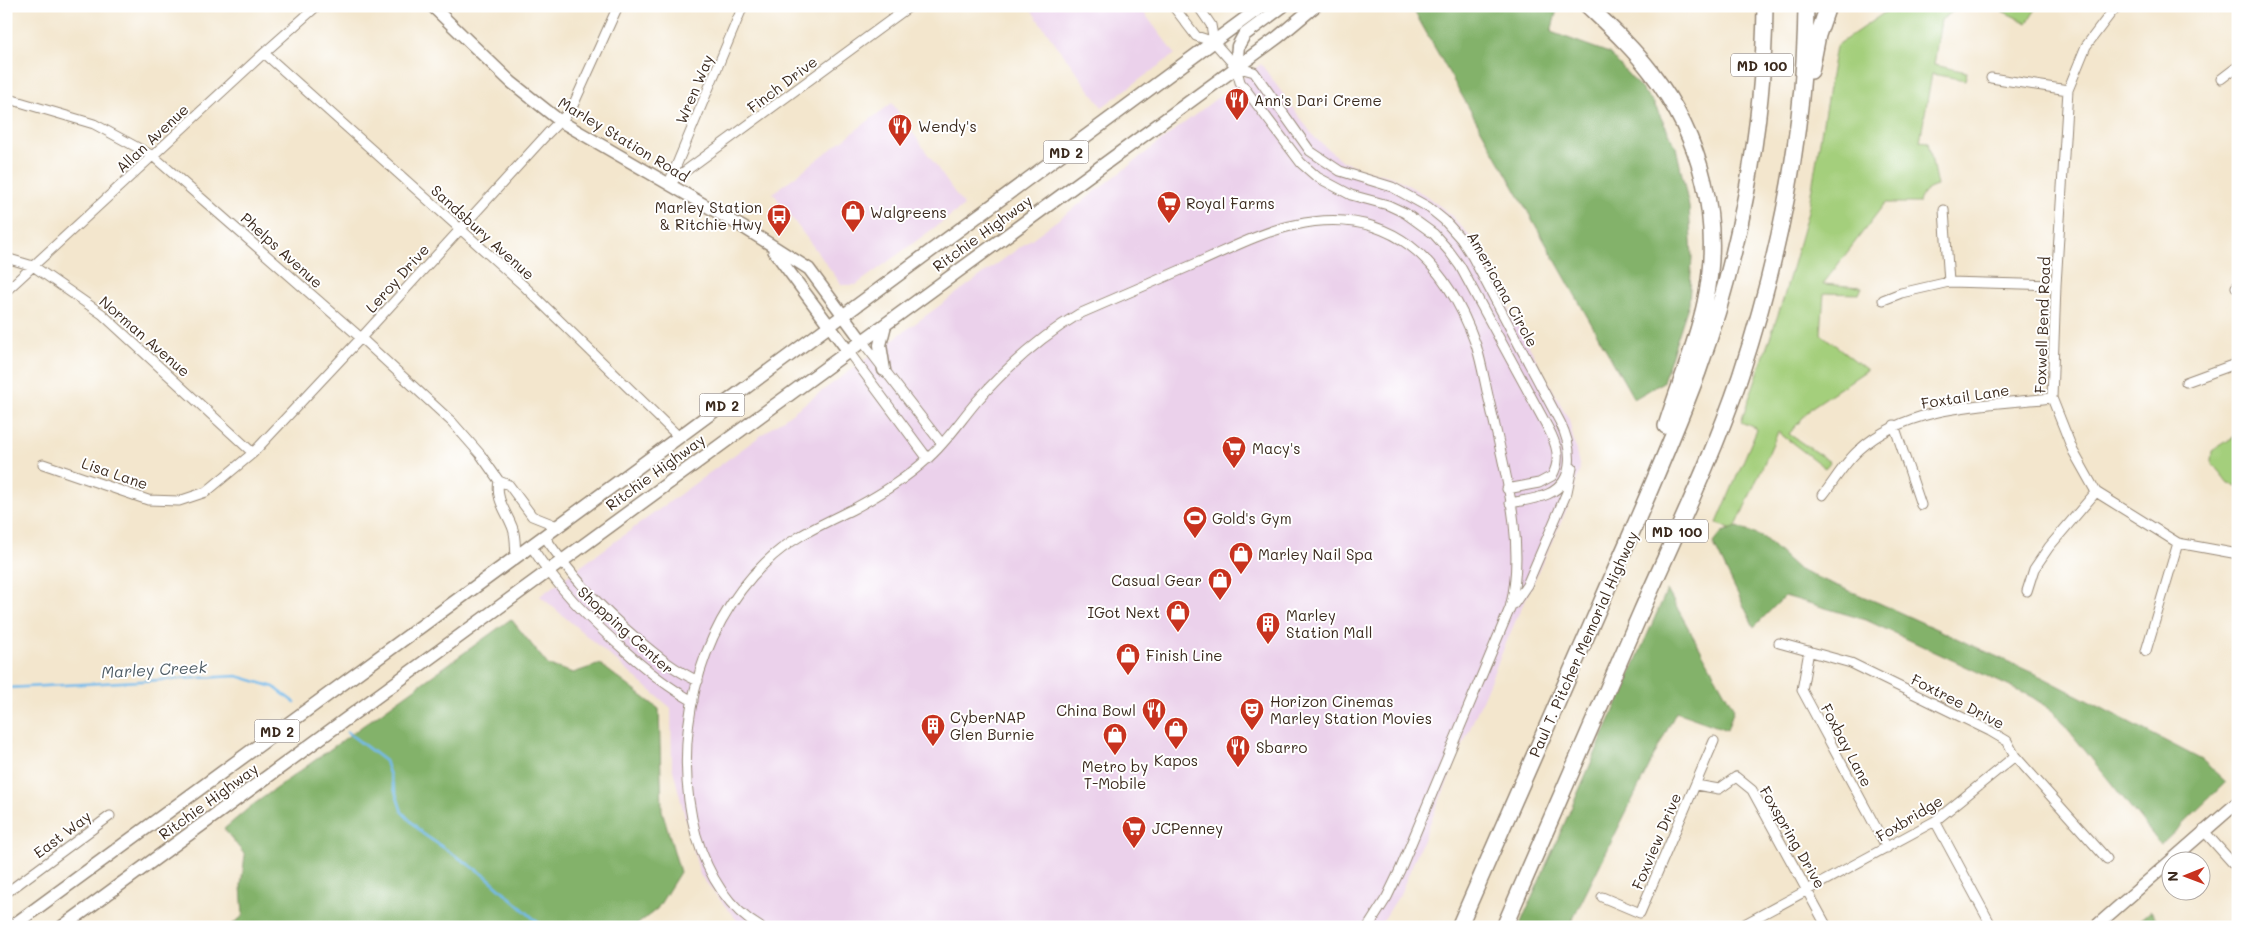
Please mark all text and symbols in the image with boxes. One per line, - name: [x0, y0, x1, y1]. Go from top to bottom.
- street label: Wren Way: [670, 51, 718, 127]
- street label: Finch Drive: [743, 51, 821, 117]
- road number: MD 100: [1731, 54, 1793, 76]
- restaurant icon: Ann's Dari Creme: [1224, 87, 1250, 121]
- place label: Ann's Dari Creme: [1254, 90, 1382, 110]
- street label: Marley Station Road: [555, 92, 693, 186]
- street label: Allan Avenue: [111, 99, 193, 177]
- restaurant icon: Wendy's: [887, 113, 913, 147]
- place label: Wendy's: [918, 116, 977, 136]
- road number: MD 2: [1044, 140, 1088, 163]
- street label: Sandsbury Avenue: [427, 180, 539, 284]
- street label: Ritchie Highway: [928, 190, 1036, 276]
- supermarket icon: Royal Farms: [1156, 190, 1182, 224]
- place label: Royal Farms: [1186, 193, 1275, 213]
- place label: Marley Station & Ritchie Hwy: [655, 197, 762, 234]
- shop icon: Walgreens: [840, 199, 866, 233]
- place label: Walgreens: [870, 202, 947, 222]
- bus stop icon: Marley Station & Ritchie Hwy: [766, 203, 792, 237]
- street label: Phelps Avenue: [237, 208, 327, 292]
- street label: Americana Circle: [1463, 228, 1543, 350]
- street label: Leroy Drive: [361, 239, 433, 317]
- street label: Foxwell Bend Road: [2030, 256, 2054, 394]
- street label: Norman Avenue: [95, 291, 195, 381]
- street label: Foxtail Lane: [1920, 379, 2010, 413]
- road number: MD 2: [700, 394, 744, 416]
- street label: Ritchie Highway: [601, 429, 709, 515]
- supermarket icon: Macy's: [1221, 435, 1247, 469]
- place label: Macy's: [1252, 438, 1301, 458]
- street label: Lisa Lane: [79, 452, 151, 494]
- sports icon: Gold's Gym: [1182, 505, 1208, 539]
- place label: Gold's Gym: [1212, 508, 1292, 528]
- road number: MD 100: [1646, 520, 1708, 542]
- street label: Paul T. Pitcher Memorial Highway: [1524, 528, 1642, 760]
- shop icon: Marley Nail Spa: [1228, 541, 1254, 575]
- place label: Marley Nail Spa: [1258, 544, 1373, 564]
- shop icon: Casual Gear: [1207, 567, 1233, 601]
- place label: Casual Gear: [1111, 570, 1202, 590]
- street label: Shopping Center: [574, 582, 678, 678]
- shop icon: IGot Next: [1165, 599, 1191, 633]
- place label: IGot Next: [1087, 602, 1160, 622]
- place label: Marley Station Mall: [1286, 605, 1372, 642]
- building icon: Marley Station Mall: [1255, 611, 1281, 645]
- shop icon: Finish Line: [1115, 642, 1141, 676]
- place label: Finish Line: [1146, 645, 1223, 665]
- water label: Marley Creek: [101, 656, 208, 682]
- street label: Foxtree Drive: [1908, 669, 2008, 733]
- place label: Horizon Cinemas Marley Station Movies: [1270, 691, 1432, 728]
- restaurant icon: China Bowl: [1141, 697, 1167, 731]
- theatre icon: Horizon Cinemas Marley Station Movies: [1239, 697, 1265, 731]
- place label: China Bowl: [1056, 700, 1136, 720]
- street label: Foxbay Lane: [1817, 700, 1877, 790]
- place label: CyberNAP Glen Burnie: [950, 707, 1035, 744]
- building icon: CyberNAP Glen Burnie: [920, 713, 946, 747]
- shop icon: Kapos: [1163, 716, 1189, 750]
- road number: MD 2: [254, 719, 300, 742]
- shop icon: Metro by T-Mobile: [1102, 722, 1128, 756]
- restaurant icon: Sbarro: [1225, 734, 1251, 768]
- place label: Sbarro: [1256, 737, 1307, 757]
- place label: Kapos: [1154, 750, 1198, 770]
- place label: Metro by T-Mobile: [1082, 756, 1148, 793]
- street label: Ritchie Highway: [154, 758, 262, 844]
- street label: Foxspring Drive: [1756, 782, 1830, 892]
- street label: Foxview Drive: [1627, 790, 1685, 892]
- street label: Foxbridge: [1872, 790, 1946, 846]
- street label: East Way: [29, 806, 95, 862]
- supermarket icon: JCPenney: [1121, 815, 1147, 849]
- place label: JCPenney: [1152, 818, 1223, 838]
- north arrow: [2162, 850, 2212, 900]
- text: N: [2163, 871, 2182, 882]

